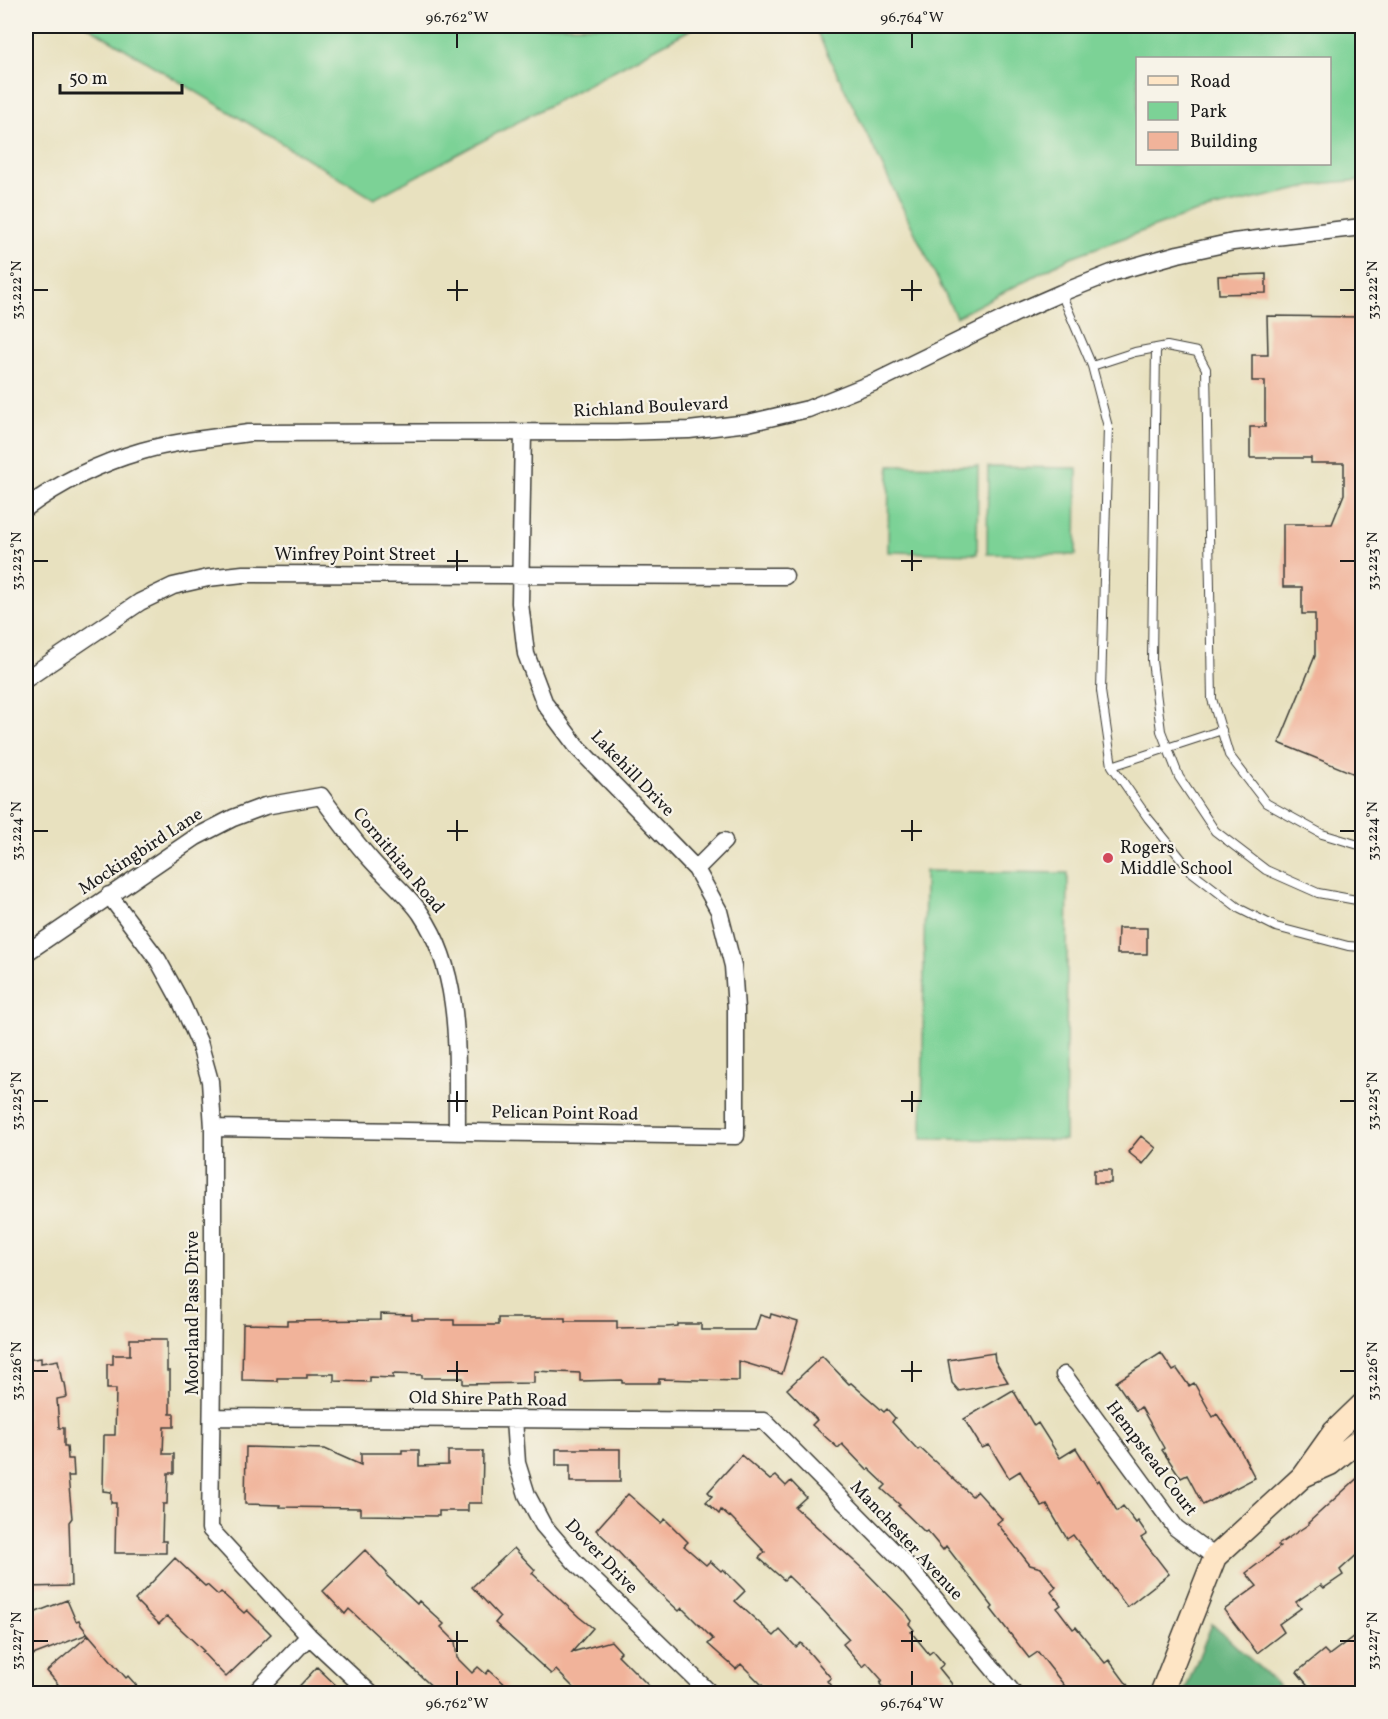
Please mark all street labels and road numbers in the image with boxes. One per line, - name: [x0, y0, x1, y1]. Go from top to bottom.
- street label: Richland Boulevard: [573, 391, 729, 425]
- street label: Winfrey Point Street: [274, 543, 436, 568]
- street label: Lakehill Drive: [584, 725, 680, 823]
- street label: Mockingbird Lane: [74, 802, 208, 902]
- street label: Cornithian Road: [346, 803, 450, 919]
- street label: Pelican Point Road: [491, 1100, 639, 1128]
- street label: Moorland Pass Drive: [181, 1231, 206, 1395]
- street label: Old Shire Path Road: [409, 1386, 567, 1414]
- street label: Hempstead Court: [1099, 1396, 1203, 1522]
- street label: Manchester Avenue: [844, 1476, 968, 1606]
- street label: Dover Drive: [559, 1514, 643, 1600]

